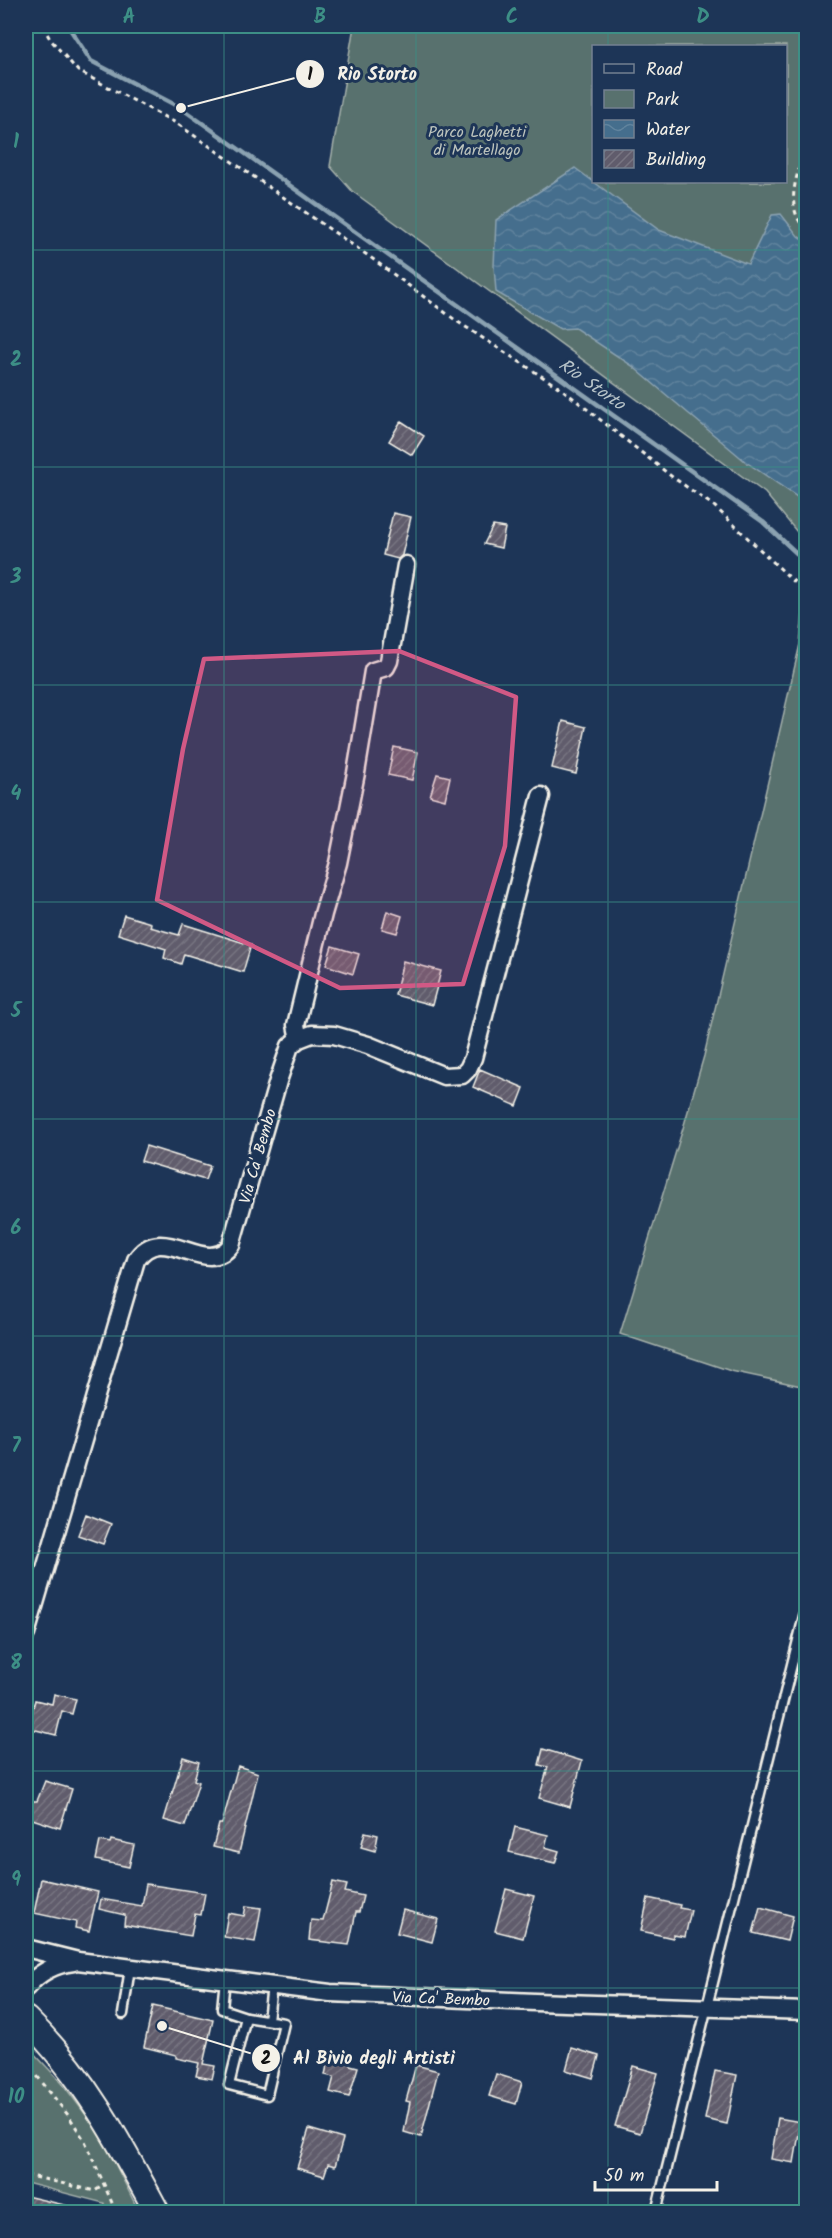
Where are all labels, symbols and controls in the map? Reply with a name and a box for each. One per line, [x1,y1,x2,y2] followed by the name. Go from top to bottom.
[123,2,135,34] text: A
[314,2,326,34] text: B
[506,2,518,34] text: C
[696,2,710,34] text: D
[592,45,787,183] legend
[295,56,429,92] callout: Rio Storto
[646,56,683,85] text: Road
[307,61,313,90] text: 1
[337,61,417,90] text: Rio Storto
[646,86,679,115] text: Park
[646,116,691,145] text: Water
[428,120,527,163] park label: Parco Laghetti di Martellago
[13,127,19,159] text: 1
[646,146,706,175] text: Building
[10,345,22,377] text: 2
[552,352,632,420] water label: Rio Storto
[10,562,22,594] text: 3
[11,779,22,811] text: 4
[10,996,23,1028] text: 5
[233,1106,284,1207] street label: Via Ca' Bembo
[11,1213,22,1245] text: 6
[11,1431,21,1463] text: 7
[10,1648,22,1680] text: 8
[11,1865,21,1897] text: 9
[392,1985,490,2014] street label: Via Ca' Bembo
[251,2040,467,2076] callout: Al Bivio degli Artisti
[261,2045,271,2074] text: 2
[293,2045,455,2074] text: Al Bivio degli Artisti
[8,2082,25,2114] text: 10
[595,2154,716,2192] scale bar
[604,2162,644,2191] text: 50 m

